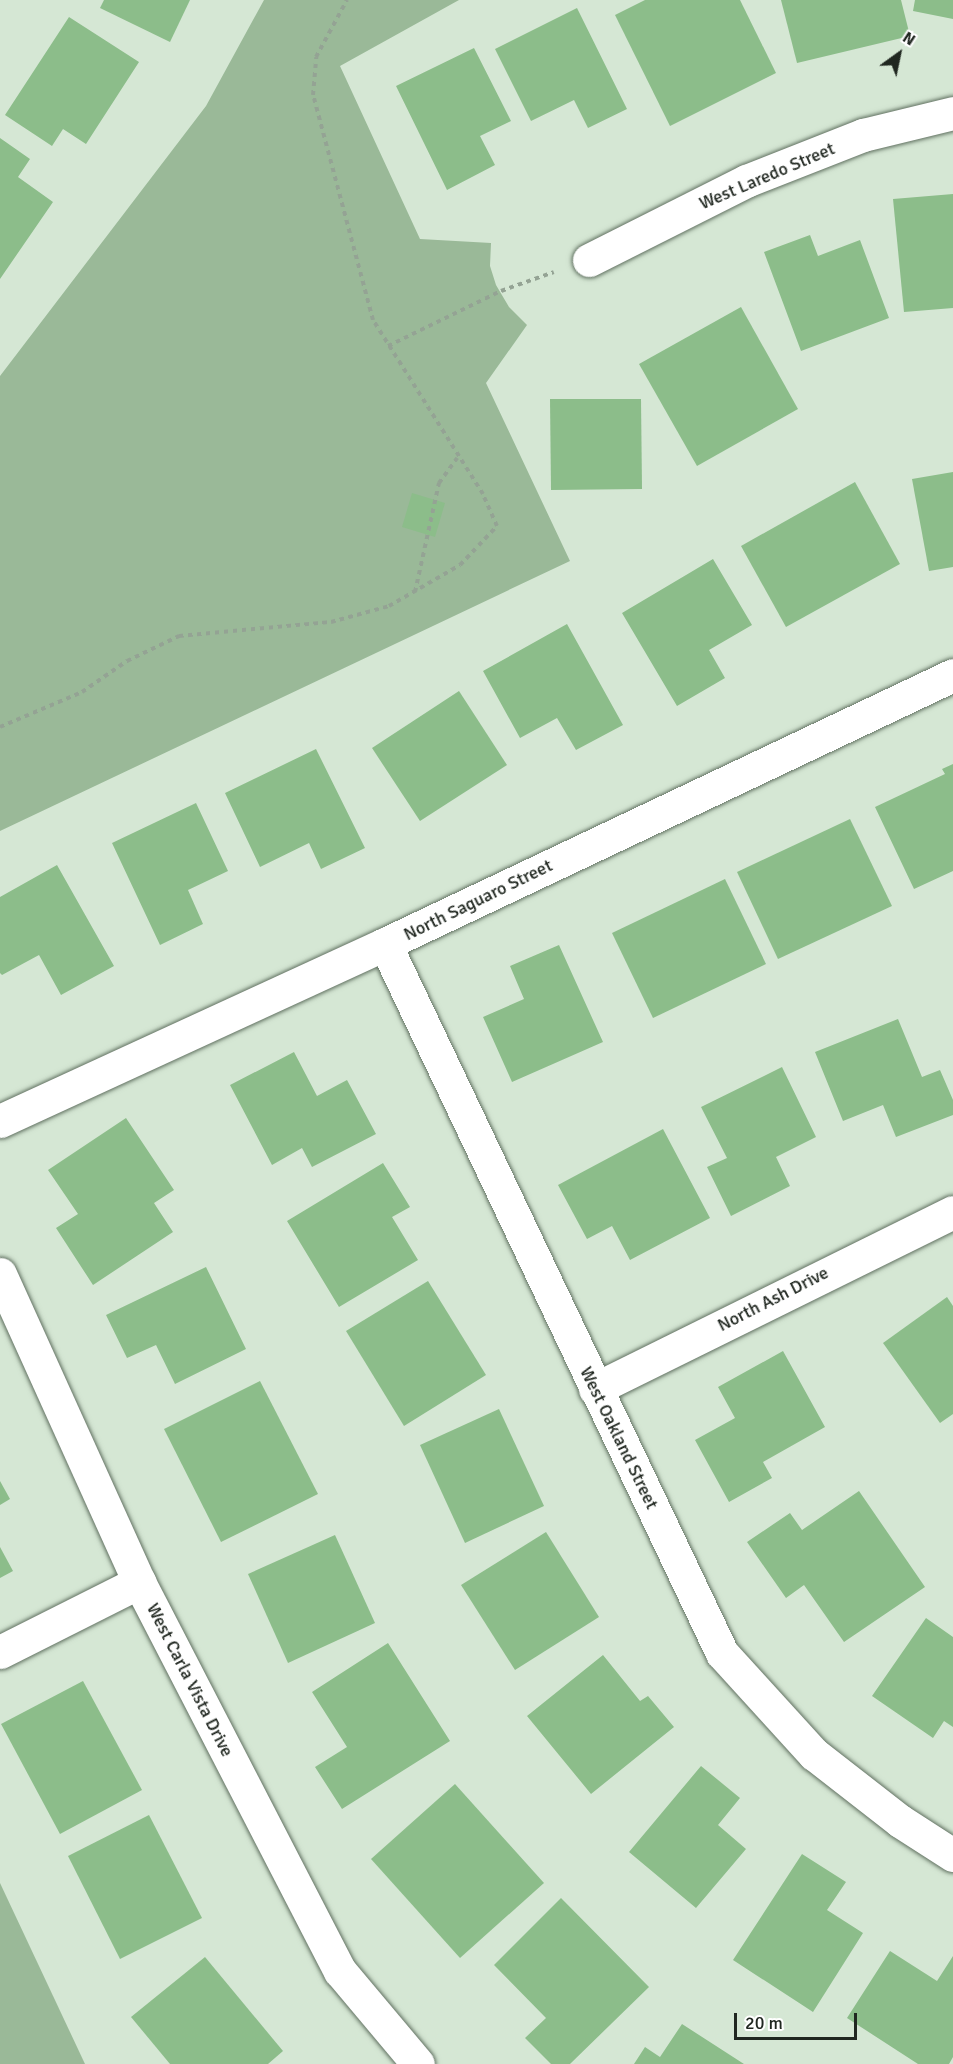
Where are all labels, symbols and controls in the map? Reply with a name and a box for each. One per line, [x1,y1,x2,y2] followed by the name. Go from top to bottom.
[869,24,929,84] north arrow
[899,27,919,50] text: N
[696,138,838,214] street label: West Laredo Street
[400,855,556,945] street label: North Saguaro Street
[714,1262,832,1336] street label: North Ash Drive
[575,1363,663,1513] street label: West Oakland Street
[142,1600,238,1760] street label: West Carla Vista Drive
[737,2001,860,2039] scale bar
[745,2012,783,2034] text: 20 m

